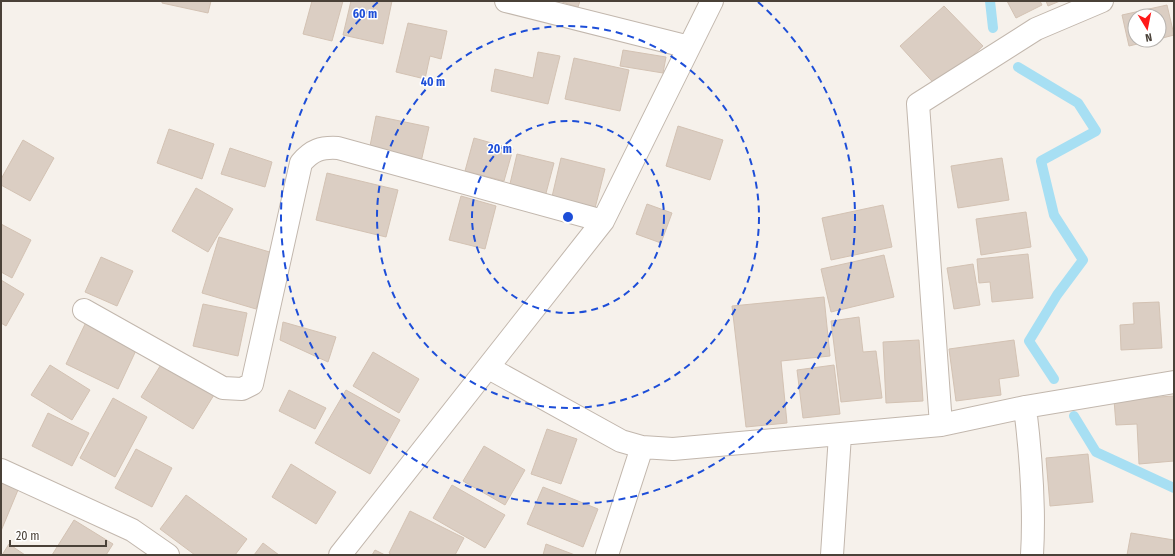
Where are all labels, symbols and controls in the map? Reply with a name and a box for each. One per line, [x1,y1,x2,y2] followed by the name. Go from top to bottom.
[353,7,377,21] text: 60 m
[1127,8,1167,48] north arrow
[1144,30,1153,44] text: N
[421,75,445,89] text: 40 m
[487,142,512,156] text: 20 m
[561,210,575,224] centre of rings
[10,522,106,548] scale bar
[16,529,40,543] text: 20 m

